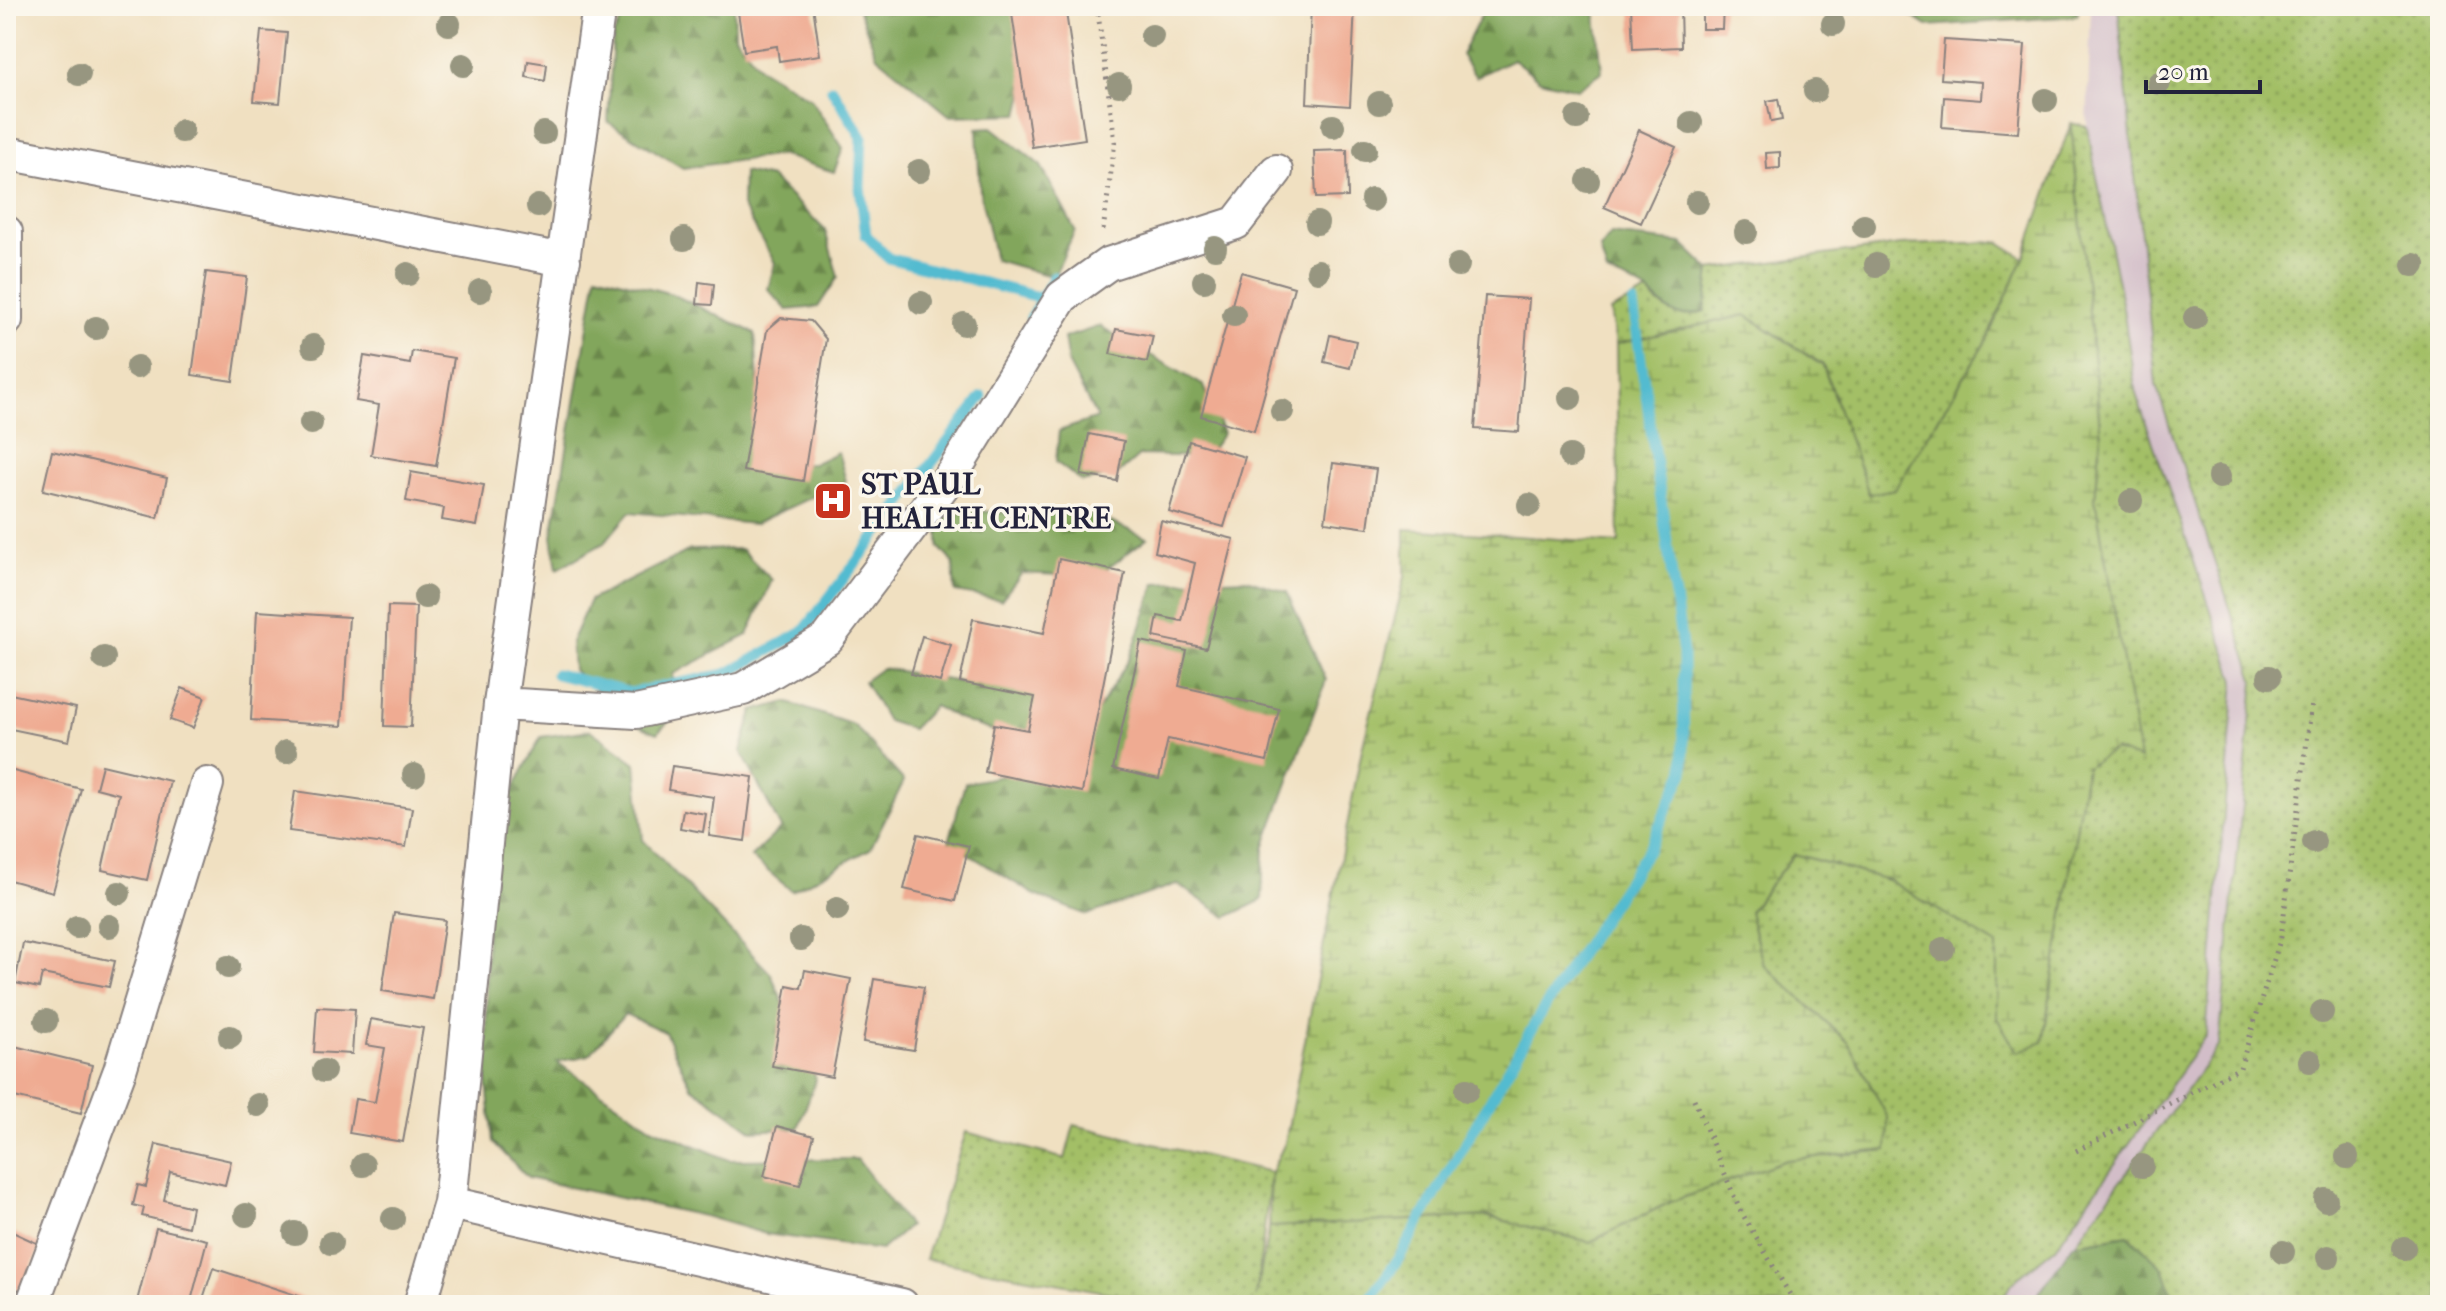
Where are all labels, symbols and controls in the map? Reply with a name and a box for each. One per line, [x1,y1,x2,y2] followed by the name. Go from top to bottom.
[2146,44,2260,94] scale bar
[2158,58,2209,86] text: 20 m
[861,467,1111,536] place label: ST PAUL HEALTH CENTRE
[812,480,854,522] hospital icon: ST PAUL HEALTH CENTRE

